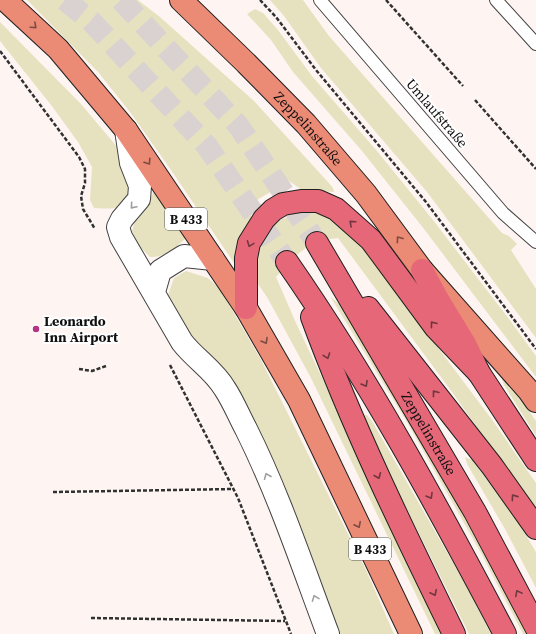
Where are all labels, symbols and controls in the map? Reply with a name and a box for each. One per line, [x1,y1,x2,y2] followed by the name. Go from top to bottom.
[29,22,36,29] one-way arrow
[401,74,473,152] street label: Umlaufstraße
[269,87,347,170] street label: Zeppelinstraße
[143,158,150,165] one-way arrow
[130,201,137,209] one-way arrow
[165,208,207,230] road number: B 433
[350,221,357,228] one-way arrow
[397,236,404,243] one-way arrow
[247,240,255,247] one-way arrow
[44,311,119,347] place label: Leonardo Inn Airport
[431,322,438,329] one-way arrow
[31,324,41,334] marker: Leonardo Inn Airport
[261,337,268,345] one-way arrow
[322,353,330,360] one-way arrow
[360,380,367,387] one-way arrow
[397,388,461,479] street label: Zeppelinstraße
[433,391,440,398] one-way arrow
[373,472,381,479] one-way arrow
[264,473,272,480] one-way arrow
[426,492,433,499] one-way arrow
[512,494,519,501] one-way arrow
[353,520,361,528] one-way arrow
[349,538,391,560] road number: B 433
[429,589,437,596] one-way arrow
[515,590,522,597] one-way arrow
[311,594,319,601] one-way arrow

